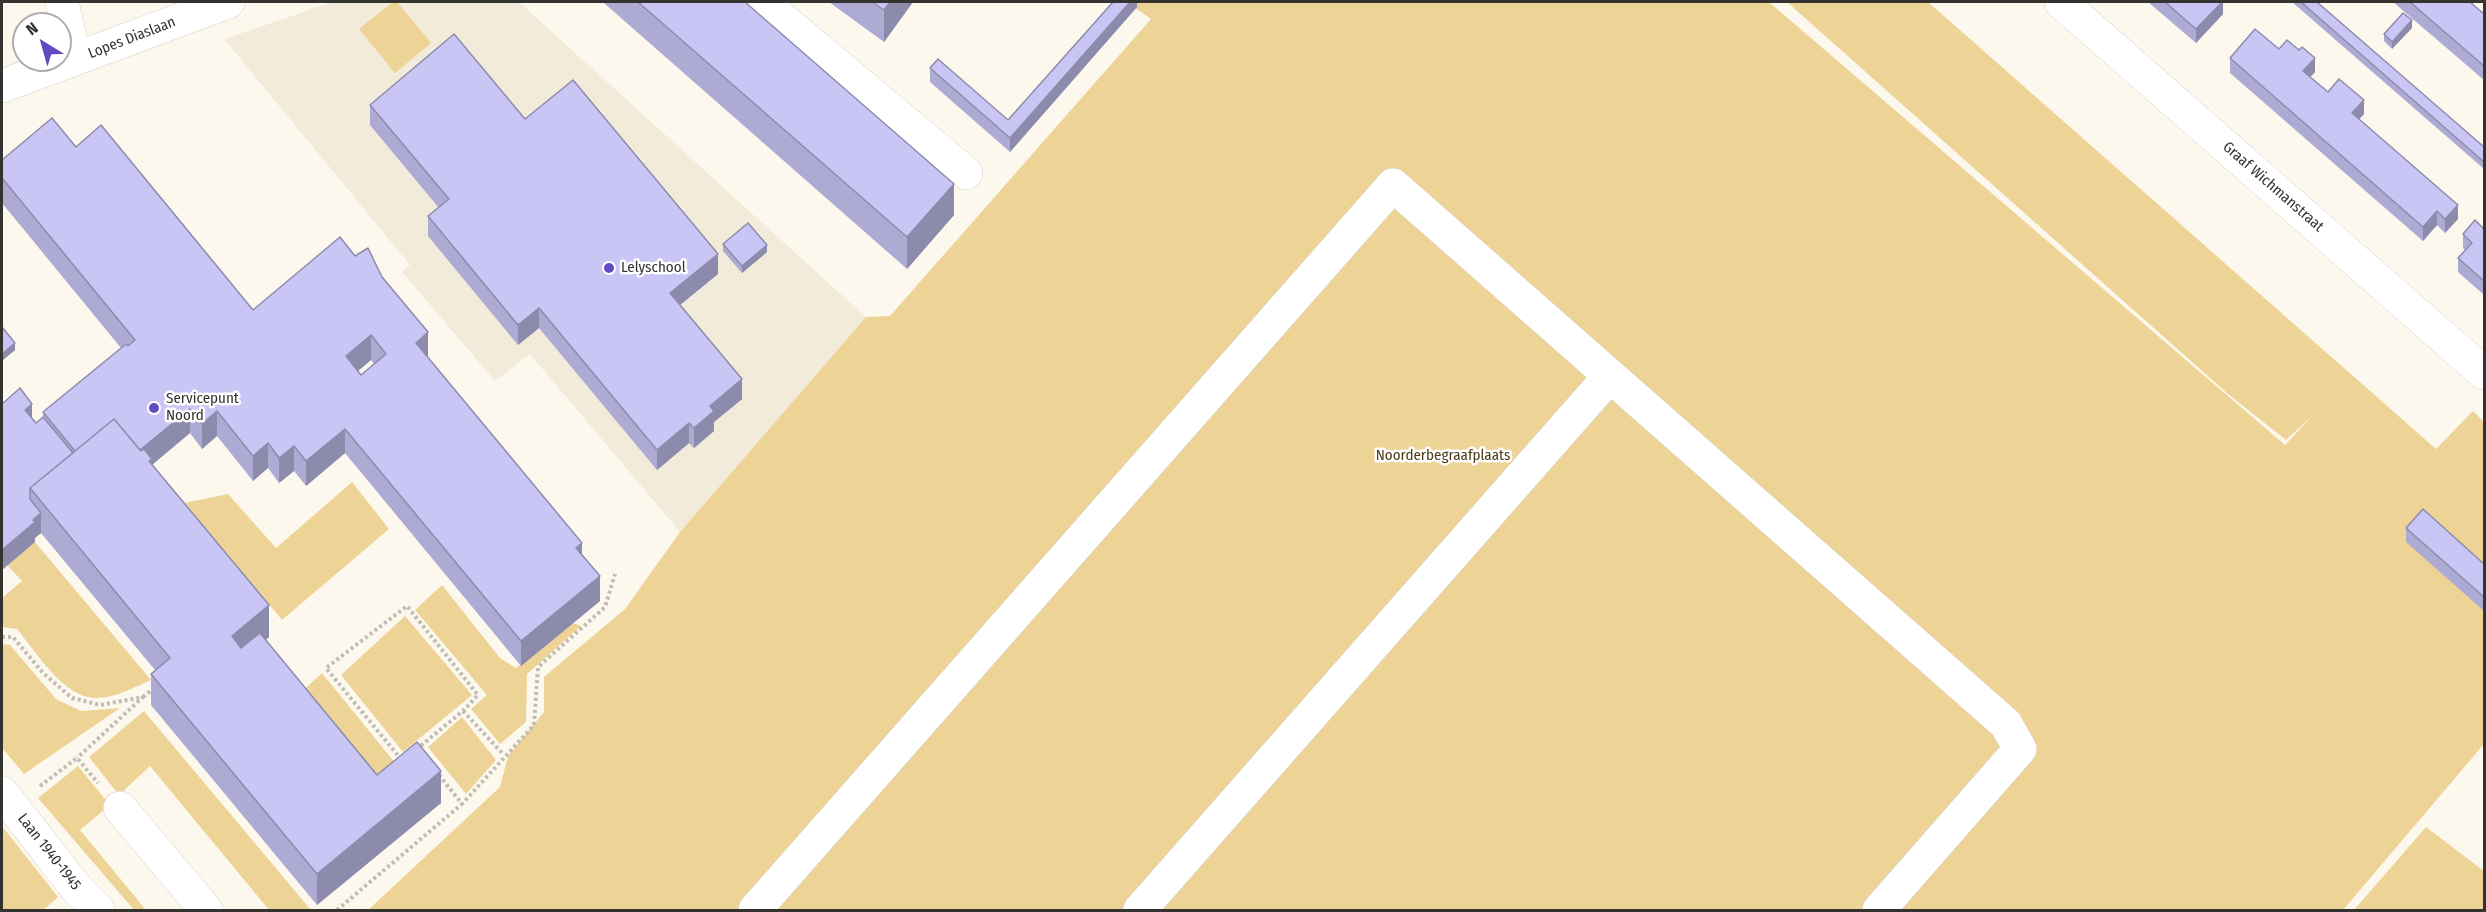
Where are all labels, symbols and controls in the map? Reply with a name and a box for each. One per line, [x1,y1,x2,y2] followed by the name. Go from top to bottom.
[12,12,72,72] north arrow
[86,13,178,63] street label: Lopes Diaslaan
[23,18,42,39] text: N
[2219,138,2327,236] street label: Graaf Wichmanstraat
[621,259,686,277] place label: Lelyschool
[602,261,616,275] marker: Lelyschool
[166,390,239,425] place label: Servicepunt Noord
[147,401,161,415] marker: Servicepunt Noord
[1376,447,1510,465] park label: Noorderbegraafplaats
[14,810,84,894] street label: Laan 1940-1945

